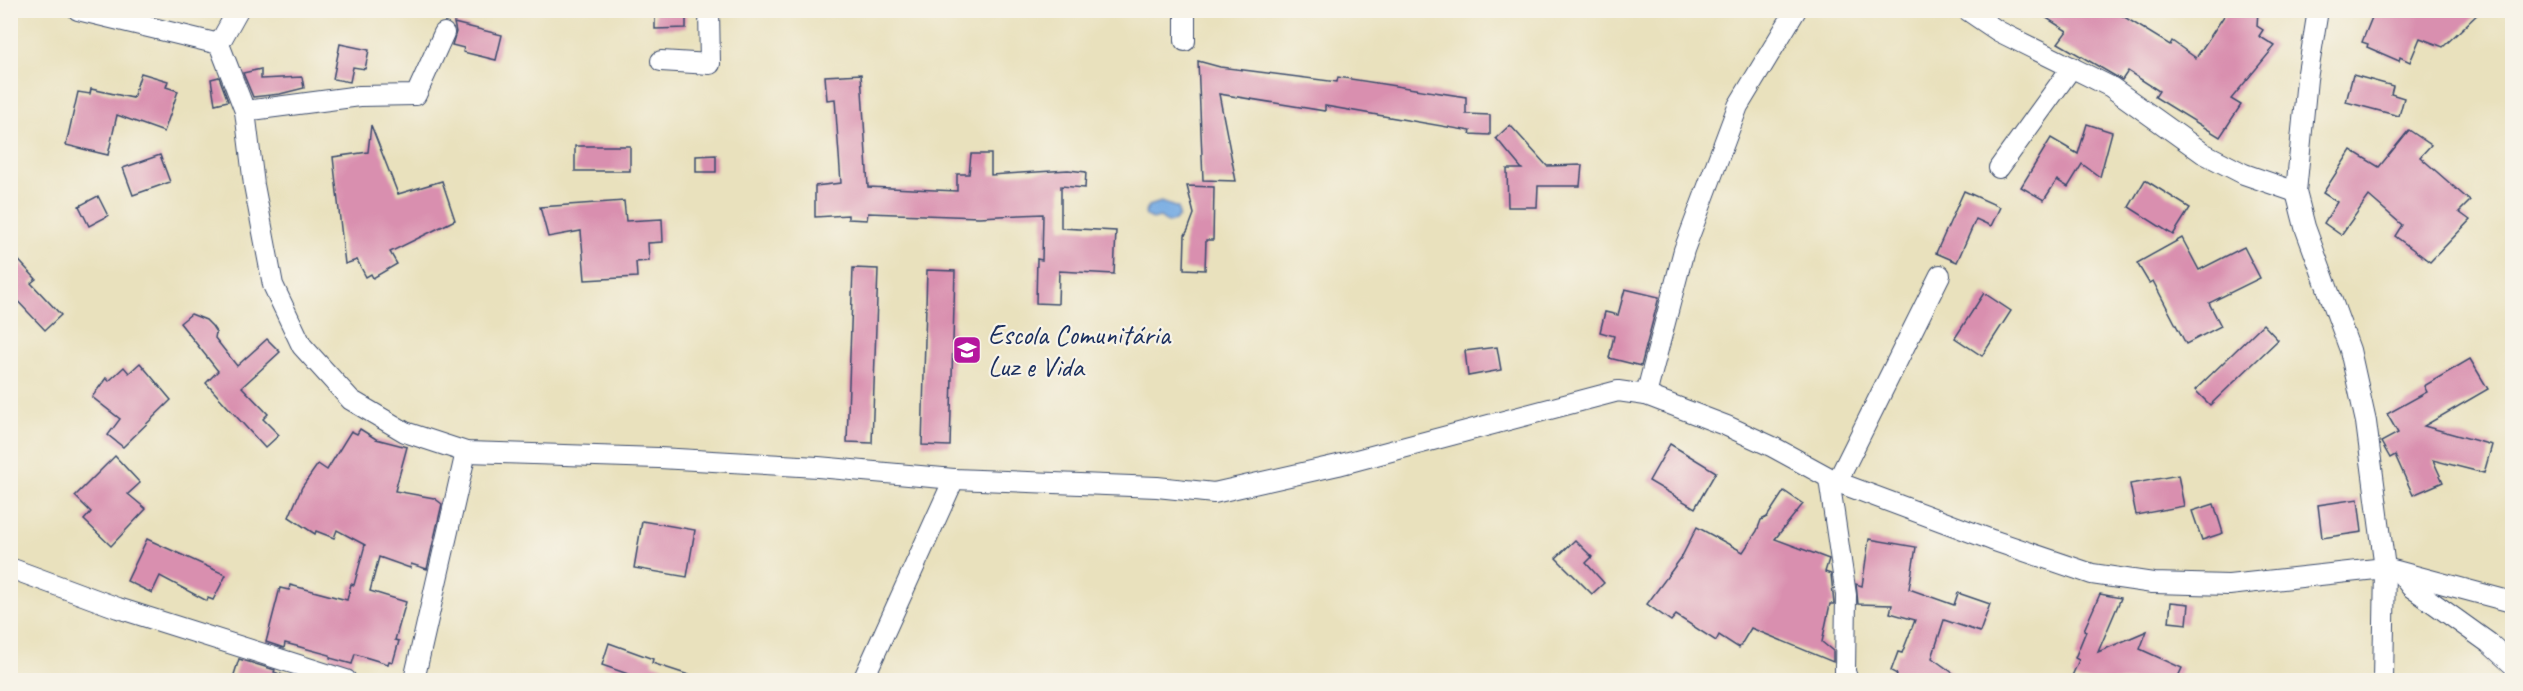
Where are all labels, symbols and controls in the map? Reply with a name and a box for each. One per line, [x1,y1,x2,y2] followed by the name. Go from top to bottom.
[988,317,1172,384] place label: Escola Comunitária Luz e Vida
[951,334,983,366] school or university icon: Escola Comunitária Luz e Vida

